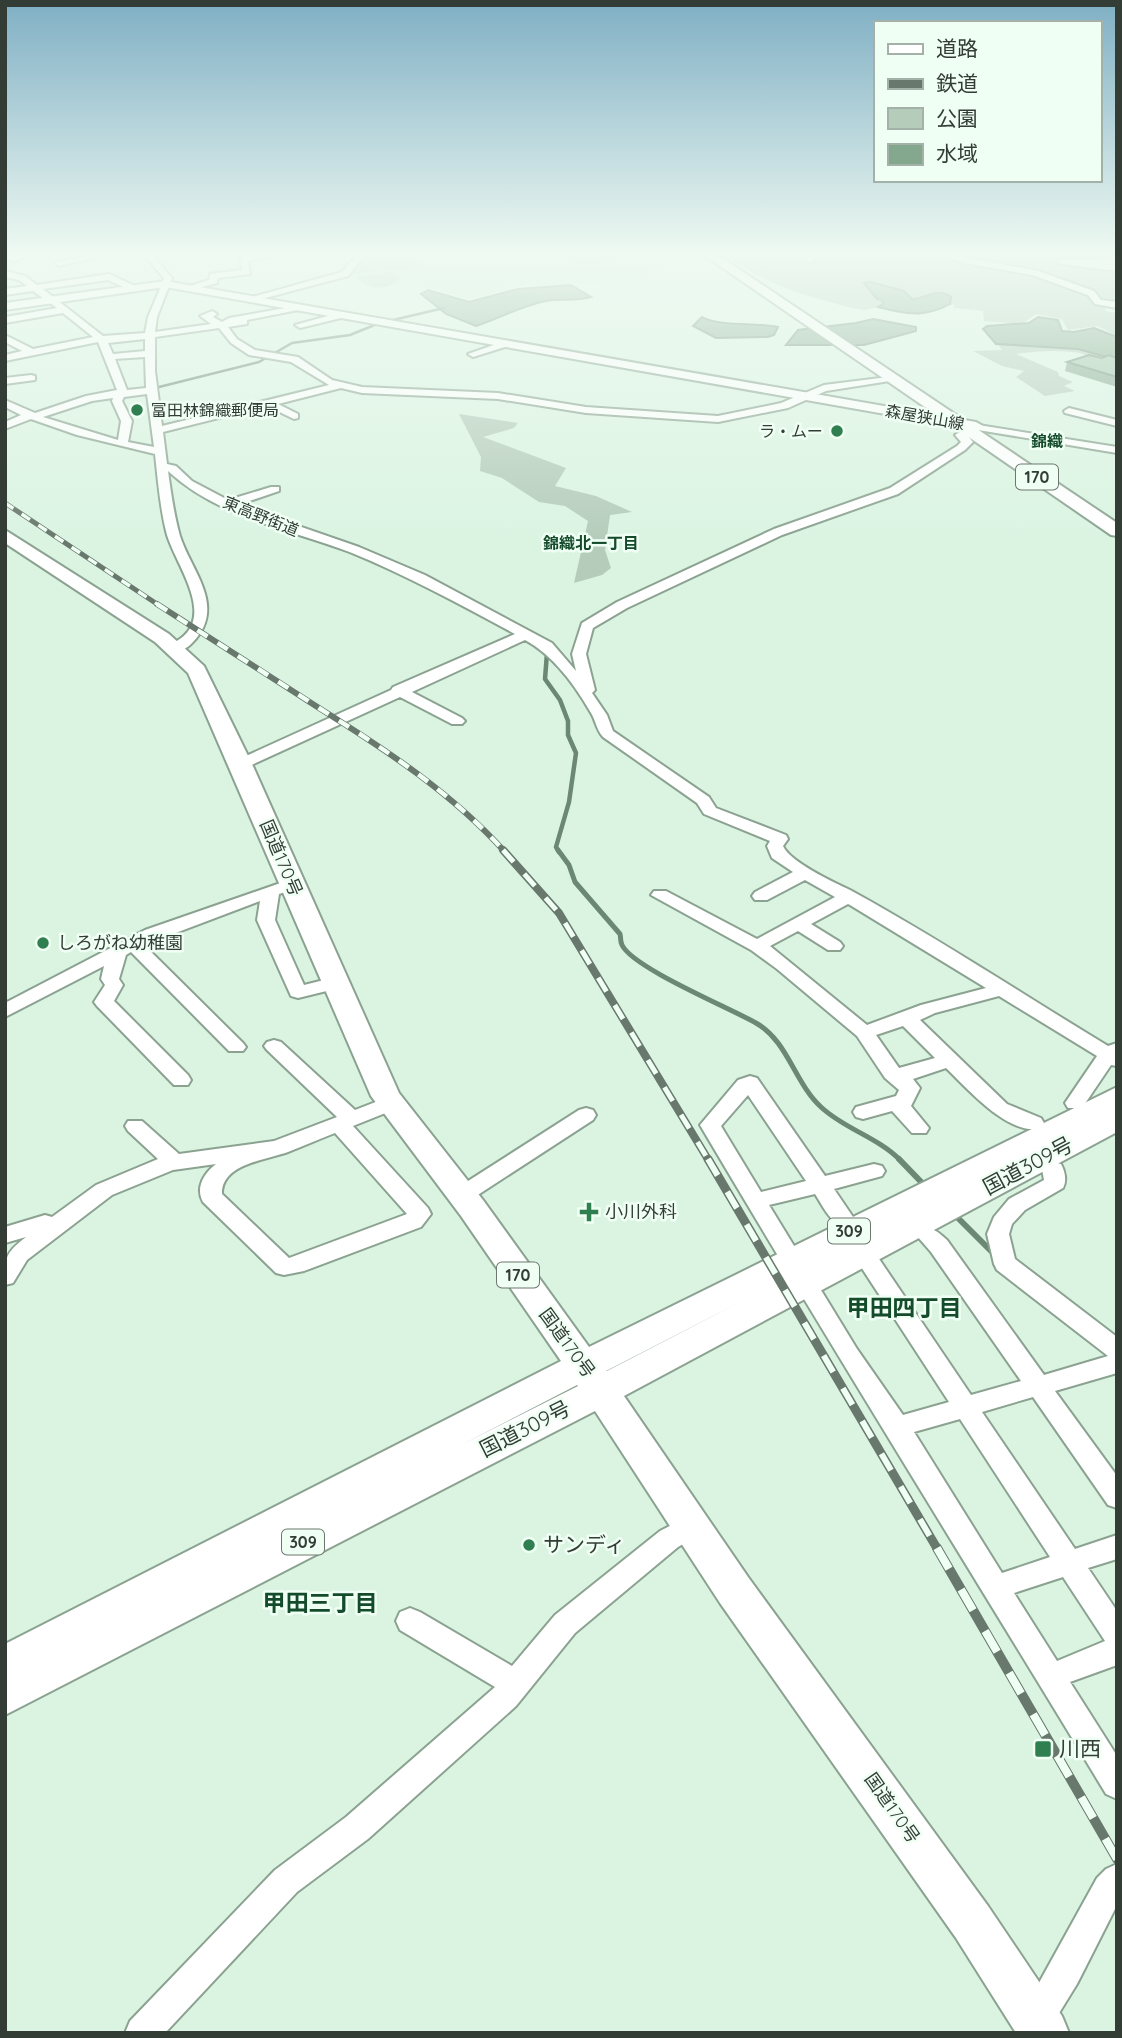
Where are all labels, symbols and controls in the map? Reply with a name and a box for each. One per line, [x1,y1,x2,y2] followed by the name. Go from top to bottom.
[874,21,1101,182] legend
[936,35,978,61] text: 道路
[936,70,978,96] text: 鉄道
[936,105,978,131] text: 公園
[936,140,978,166] text: 水域
[151,400,279,420] place label: 富田林錦織郵便局
[884,400,966,434] street label: 森屋狭山線
[129,402,145,418] marker: 富田林錦織郵便局
[759,421,823,441] place label: ラ・ムー
[829,423,845,439] marker: ラ・ムー
[1031,431,1063,451] district label: 錦織
[1016,464,1058,490] road number: 170
[220,492,302,540] street label: 東高野街道
[543,533,639,553] district label: 錦織北一丁目
[255,816,308,899] street label: 国道170号
[57,931,183,954] place label: しろがね幼稚園
[35,935,51,951] marker: しろがね幼稚園
[978,1131,1077,1200] street label: 国道309号
[605,1200,677,1223] place label: 小川外科
[579,1202,599,1222] marker: 小川外科
[828,1218,870,1244] road number: 309
[497,1262,539,1288] road number: 170
[847,1293,962,1322] district label: 甲田四丁目
[534,1303,600,1382] street label: 国道170号
[475,1394,574,1462] street label: 国道309号
[282,1530,324,1554] road number: 309
[543,1531,626,1557] place label: サンディ
[521,1537,537,1553] marker: サンディ
[263,1588,378,1617] district label: 甲田三丁目
[1059,1735,1101,1761] place label: 川西
[1033,1739,1053,1759] marker: 川西
[860,1768,925,1847] street label: 国道170号

